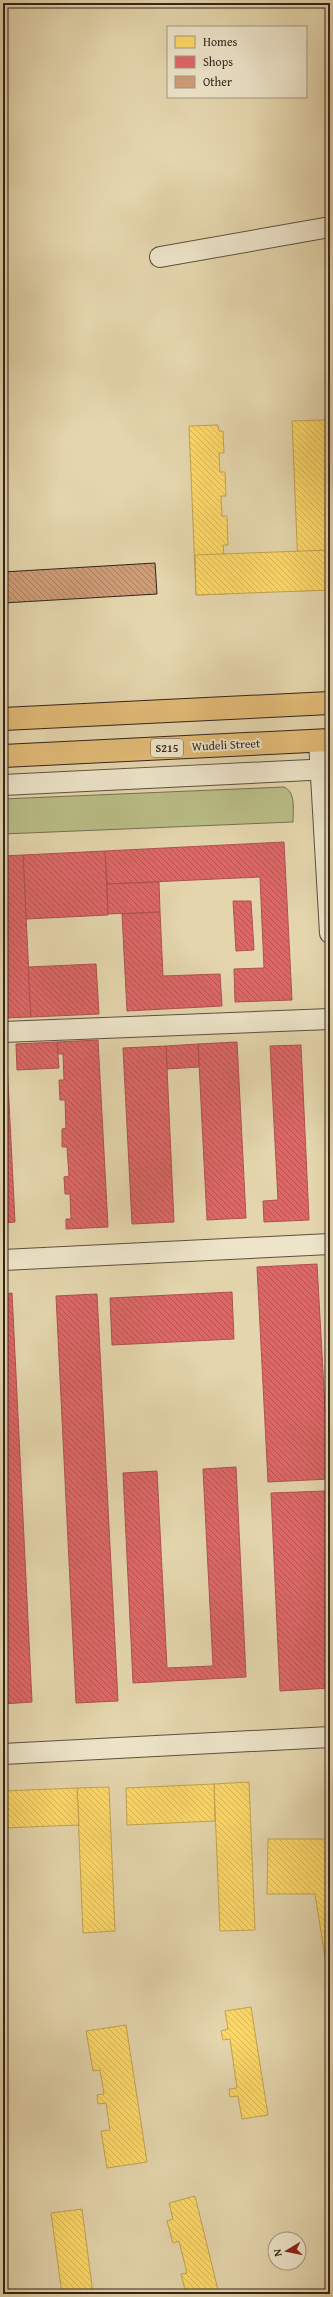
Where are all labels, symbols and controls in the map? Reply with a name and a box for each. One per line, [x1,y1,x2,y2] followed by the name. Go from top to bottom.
[167,26,307,98] legend
[203,33,238,50] text: Homes
[203,53,233,70] text: Shops
[203,73,232,90] text: Other
[191,734,261,755] street label: Wudeli Street
[151,739,183,757] road number: S215
[267,2231,307,2271] north arrow
[269,2247,286,2258] text: N

